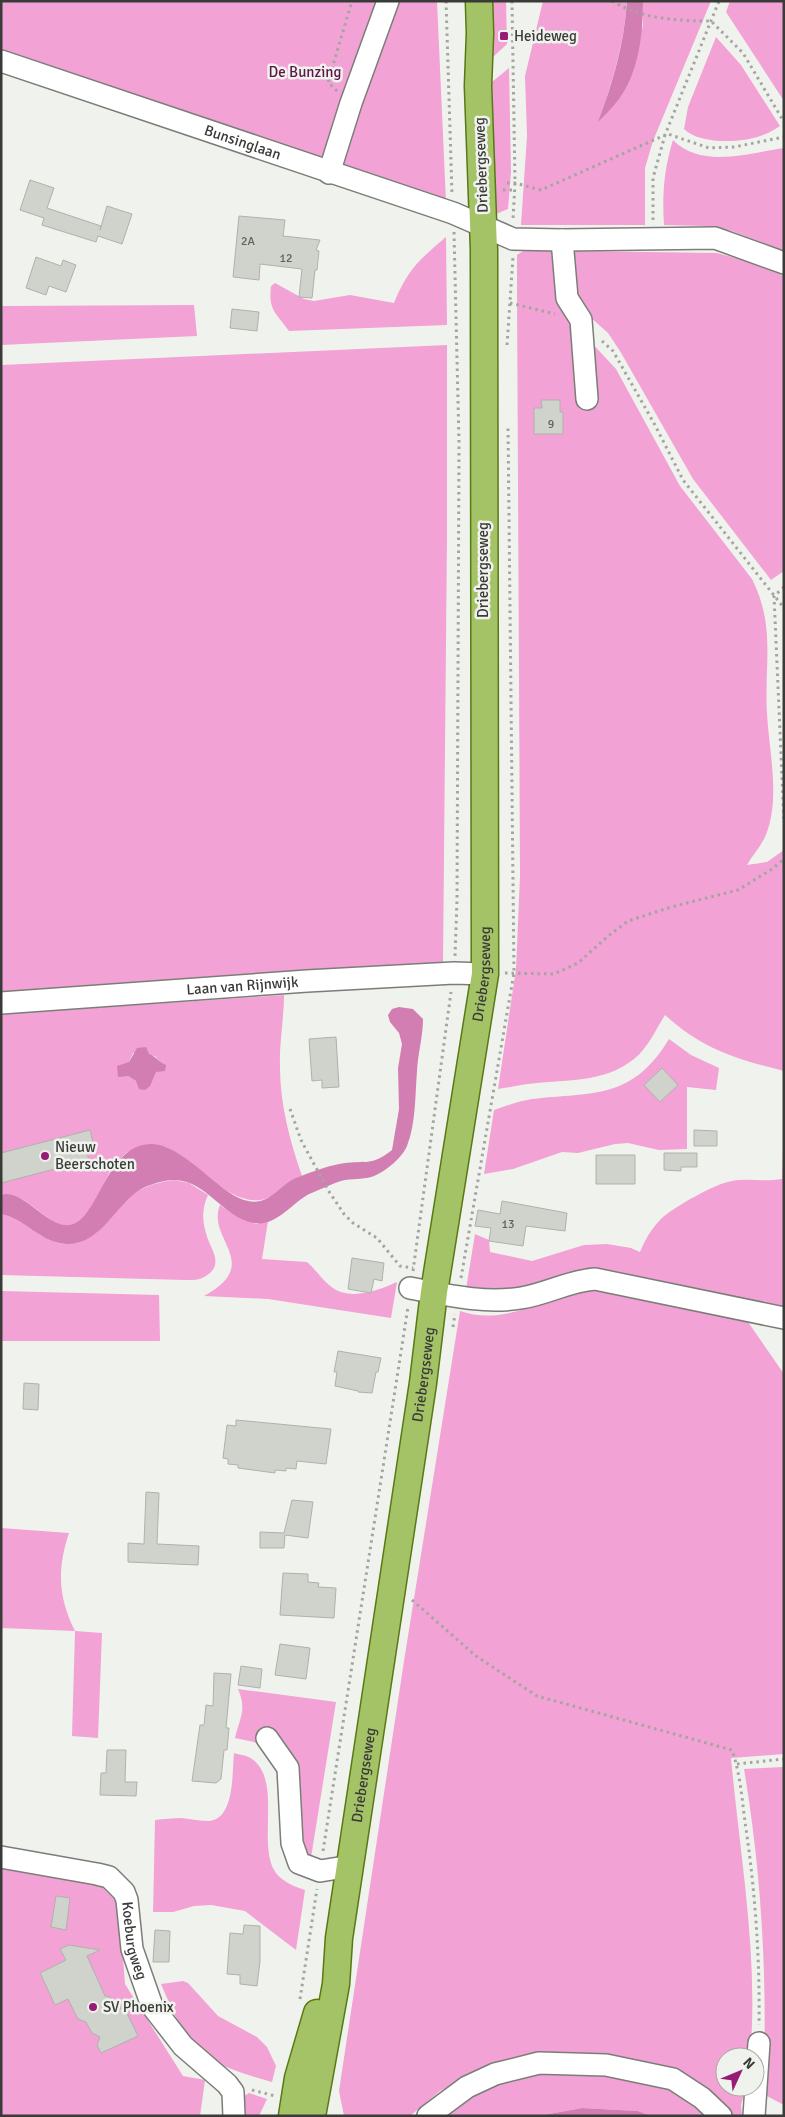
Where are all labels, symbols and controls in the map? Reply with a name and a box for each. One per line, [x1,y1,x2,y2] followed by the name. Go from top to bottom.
[514,27,577,45] place label: Heideweg
[498,30,510,42] marker: Heideweg
[269,63,342,81] park label: De Bunzing
[470,117,492,213] street label: Driebergseweg
[202,121,284,164] street label: Bunsinglaan
[241,234,256,249] house number: 2A
[280,251,292,266] house number: 12
[548,417,554,432] house number: 9
[474,522,492,618] street label: Driebergseweg
[468,926,494,1023] street label: Driebergseweg
[186,973,300,999] street label: Laan van Rijnwijk
[55,1138,135,1173] place label: Nieuw Beerschoten
[39,1150,51,1162] marker: Nieuw Beerschoten
[502,1217,514,1232] house number: 13
[408,1326,439,1423] street label: Driebergseweg
[348,1726,380,1824] street label: Driebergseweg
[118,1901,151,1982] street label: Koeburgweg
[103,1998,174,2016] place label: SV Phoenix
[87,2001,99,2013] marker: SV Phoenix
[715,2047,765,2097] north arrow
[739,2054,758,2073] text: N

